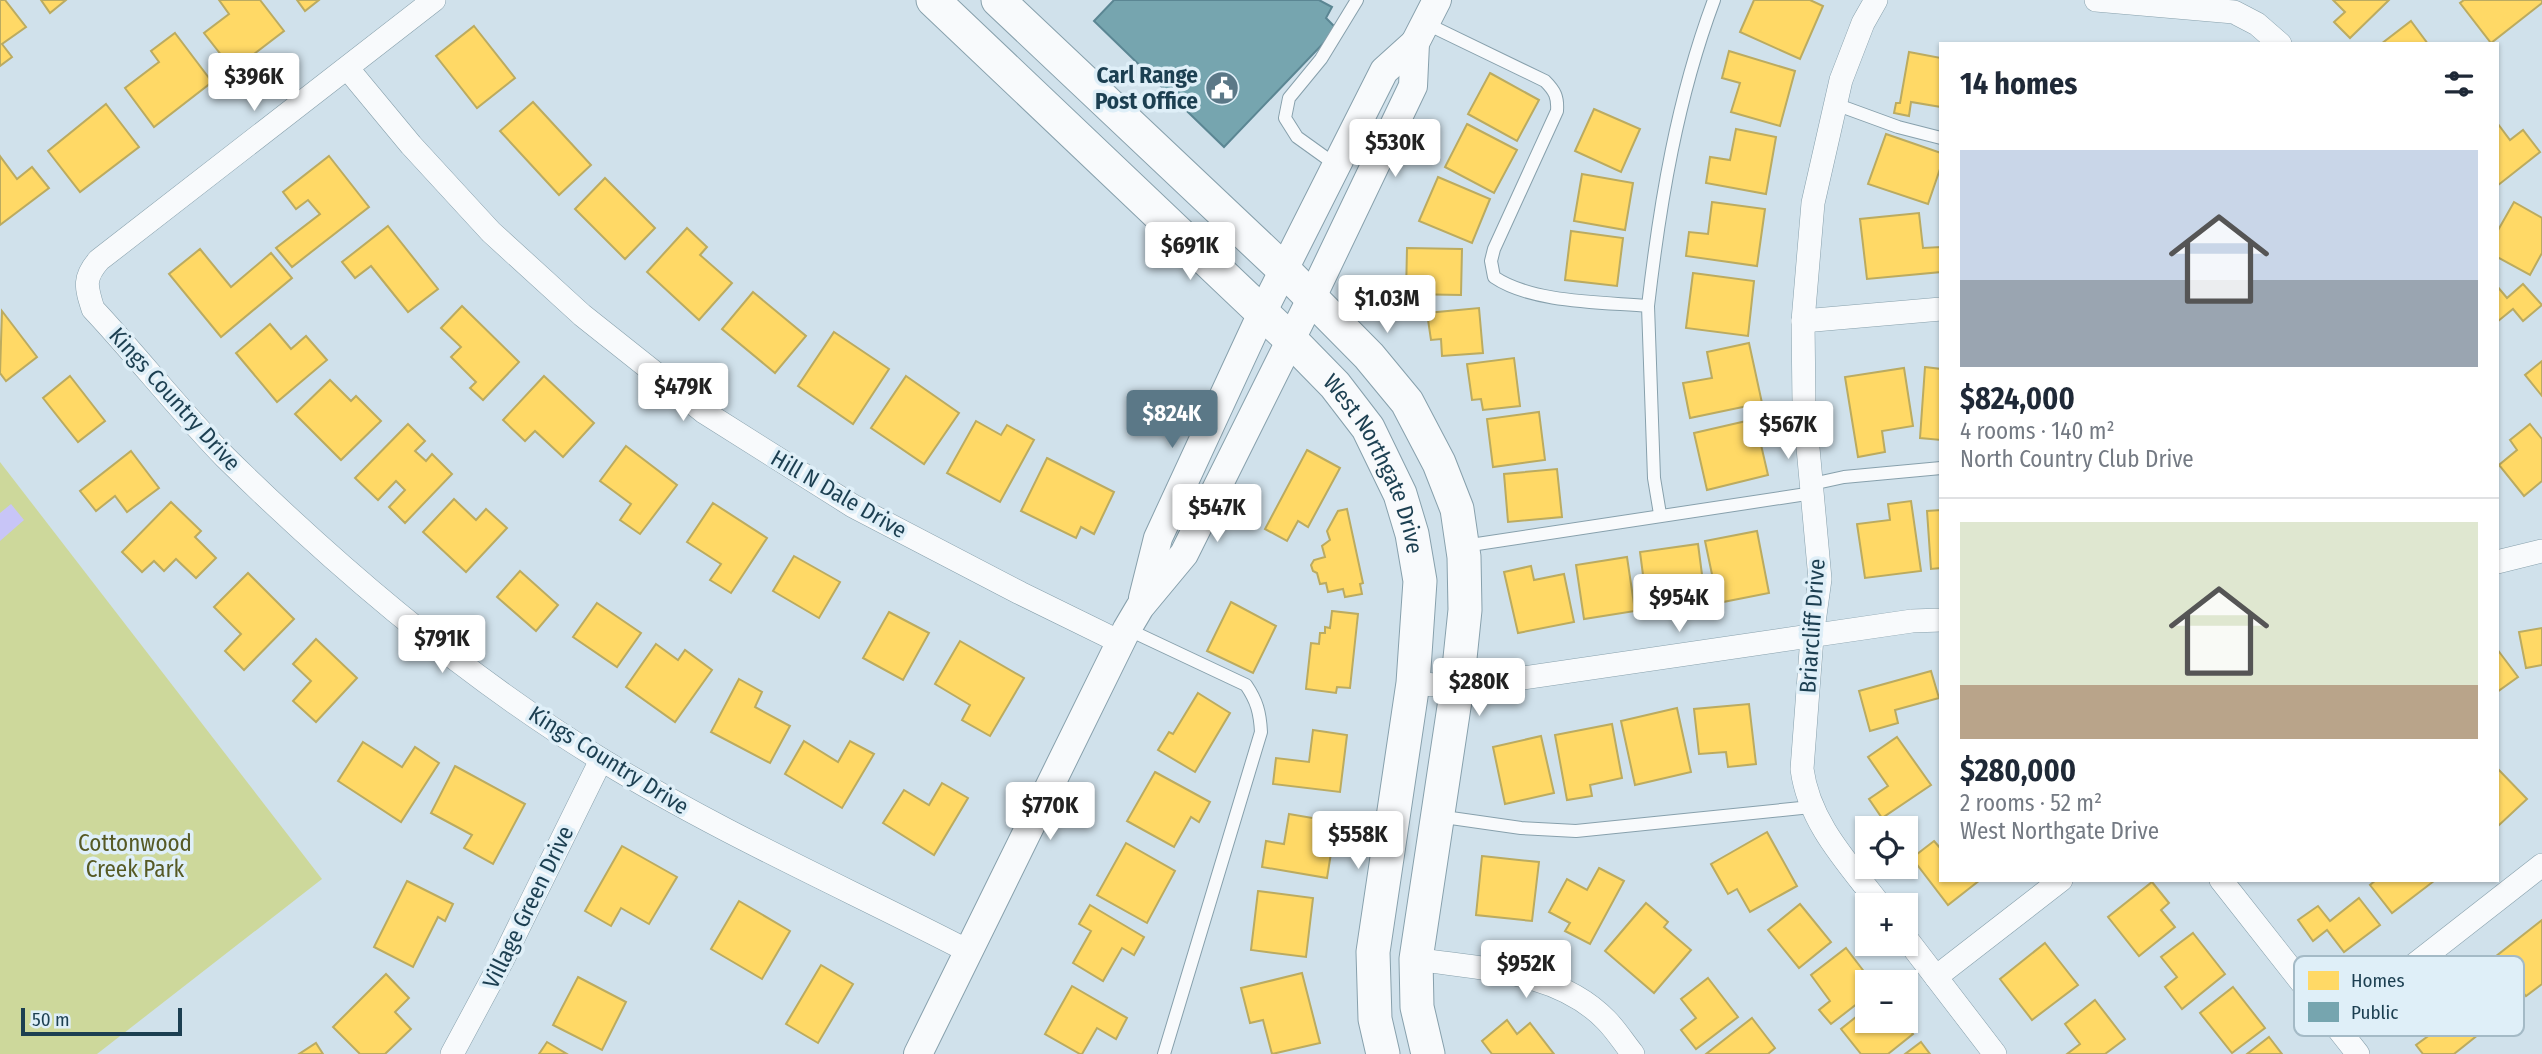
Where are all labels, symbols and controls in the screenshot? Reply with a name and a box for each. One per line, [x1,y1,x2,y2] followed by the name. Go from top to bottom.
[205,54,303,113] pin: $396K
[1095,61,1198,115] place label: Carl Range Post Office
[224,62,284,90] text: $396K
[2440,65,2478,103] icon: filters
[1960,66,2077,102] text: 14 homes
[1203,69,1241,107] public building icon: Carl Range Post Office
[1346,120,1444,179] pin: $530K
[1365,128,1425,156] text: $530K
[2156,196,2282,322] icon: home
[1141,222,1239,282] pin: $691K
[1161,231,1219,259] text: $691K
[1330,276,1444,335] pin: $1.03M
[1354,284,1420,312] text: $1.03M
[103,322,247,476] street label: Kings Country Drive
[634,364,732,423] pin: $479K
[1318,368,1429,556] street label: West Northgate Drive
[654,372,712,400] text: $479K
[1960,381,2075,417] text: $824,000
[1123,391,1221,450] pin: $824K
[1143,399,1201,427] text: $824K
[1739,402,1837,461] pin: $567K
[1759,410,1817,438] text: $567K
[1960,417,2115,445] text: 4 rooms · 140 m²
[766,444,912,544] street label: Hill N Dale Drive
[1960,445,2194,473] text: North Country Club Drive
[1168,484,1266,544] pin: $547K
[1188,493,1246,521] text: $547K
[1793,558,1831,694] street label: Briarcliff Drive
[2156,568,2282,694] icon: home
[1630,574,1728,634] pin: $954K
[1649,583,1709,611] text: $954K
[393,616,491,675] pin: $791K
[414,624,470,652] text: $791K
[1430,658,1528,718] pin: $280K
[1449,667,1509,695] text: $280K
[524,700,694,820] street label: Kings Country Drive
[1960,753,2076,789] text: $280,000
[1001,782,1099,842] pin: $770K
[1960,789,2102,817] text: 2 rooms · 52 m²
[1022,791,1078,819] text: $770K
[1309,812,1407,871] pin: $558K
[1855,816,1918,1033] map controls
[1855,816,1918,879] button: locate
[1960,817,2159,845] text: West Northgate Drive
[1328,820,1388,848] text: $558K
[477,821,579,993] street label: Village Green Drive
[78,829,192,883] park label: Cottonwood Creek Park
[1855,893,1918,956] button: +
[1477,940,1575,1000] pin: $952K
[1497,949,1555,977] text: $952K
[2294,956,2524,1036] legend
[2351,969,2405,992] text: Homes
[1855,970,1918,1033] button: −
[2351,1001,2398,1024] text: Public
[21,1005,182,1037] scale bar
[32,1008,70,1031] text: 50 m

